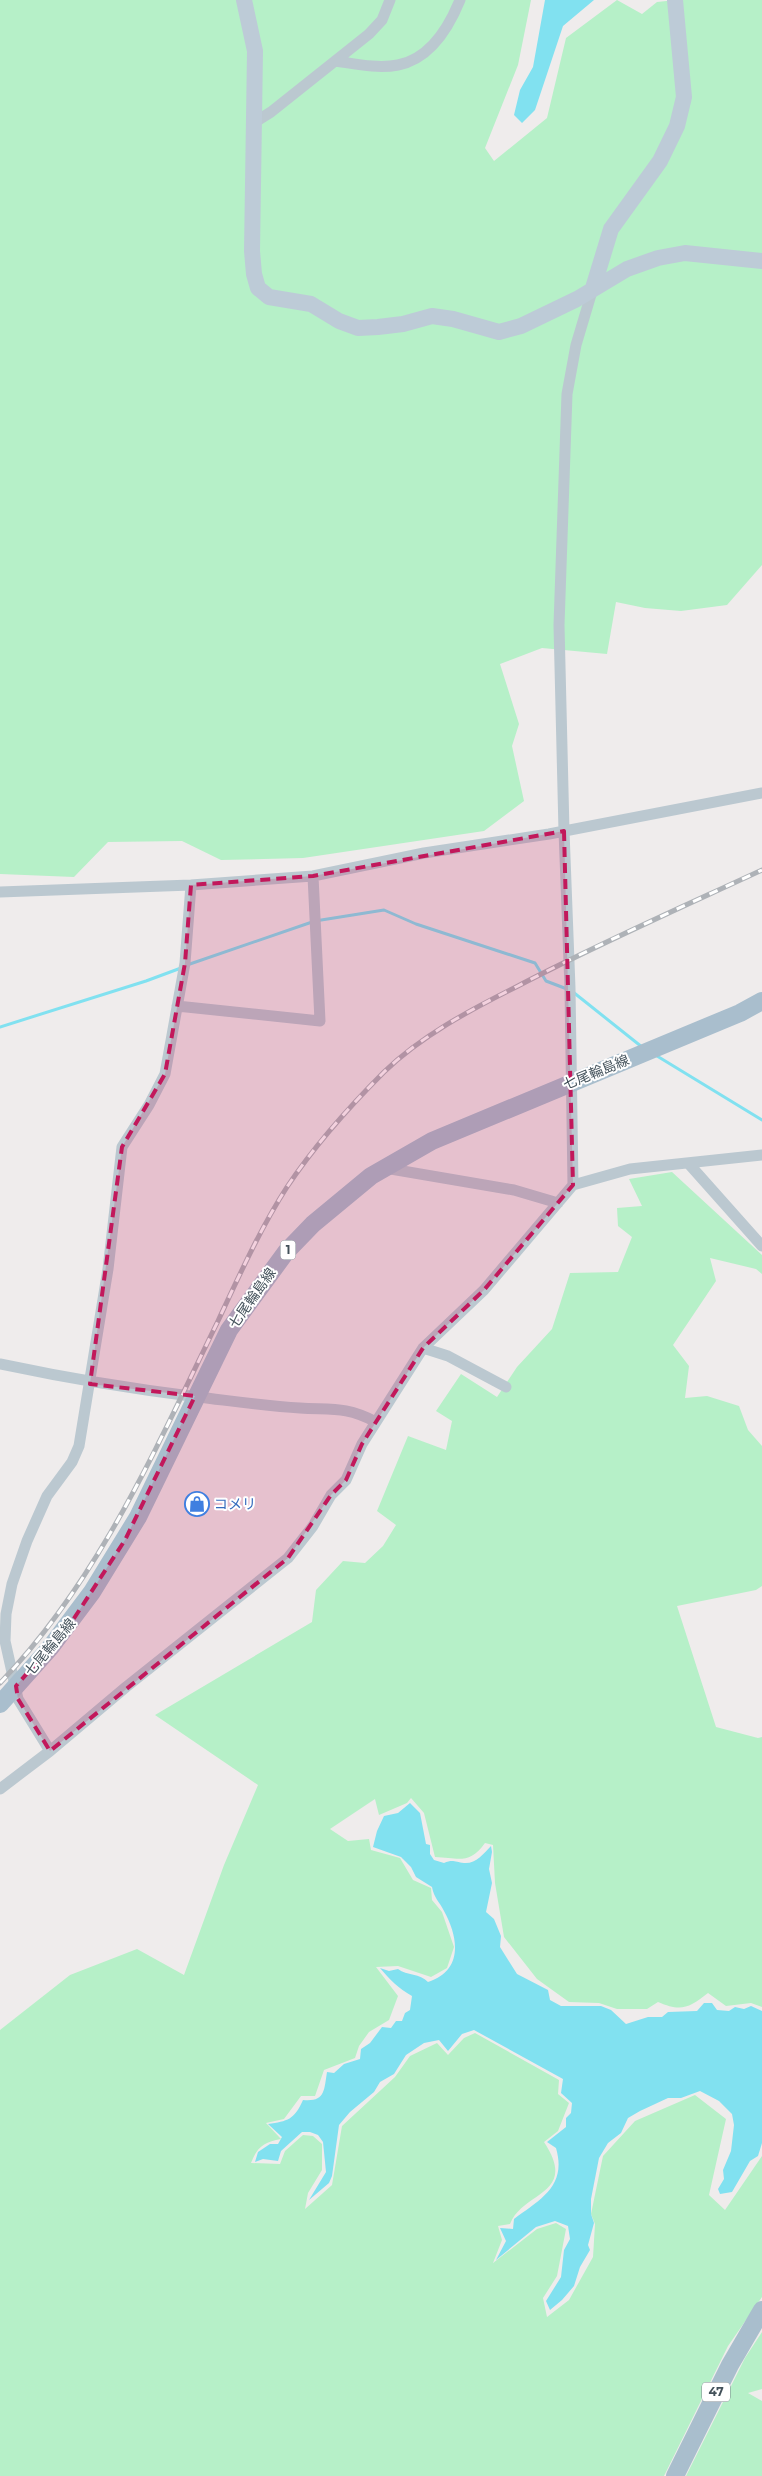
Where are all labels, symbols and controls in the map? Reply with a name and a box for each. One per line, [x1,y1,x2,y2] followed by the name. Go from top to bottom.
[560,1051,632,1093] street label: 七尾輪島線
[280,1240,296,1260] road number: 1
[225,1264,279,1332] street label: 七尾輪島線
[184,1491,210,1517] shop icon: コメリ
[214,1495,256,1513] place label: コメリ
[21,1614,79,1680] street label: 七尾輪島線
[702,2382,730,2402] road number: 47

